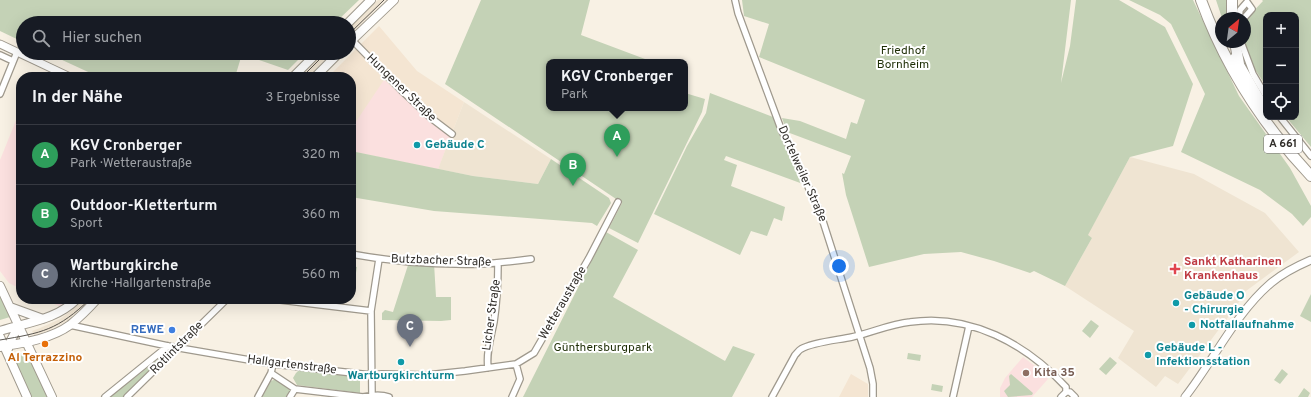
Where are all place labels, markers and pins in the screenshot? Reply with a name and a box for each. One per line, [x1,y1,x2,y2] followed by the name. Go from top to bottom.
[604,124,630,157] pin: A
[425,137,485,153] place label: Gebäude C
[412,140,422,150] marker: Gebäude C
[560,153,586,186] pin: B
[1184,254,1282,284] place label: Sankt Katharinen Krankenhaus
[1169,263,1181,275] marker: Sankt Katharinen Krankenhaus
[1184,288,1245,318] place label: Gebäude O - Chirurgie
[1171,298,1181,308] marker: Gebäude O - Chirurgie
[397,314,423,347] pin: C
[1200,317,1295,333] place label: Notfallaufnahme
[1187,320,1197,330] marker: Notfallaufnahme
[131,322,164,338] place label: REWE
[167,325,177,335] marker: REWE
[40,339,50,349] marker: Al Terrazzino
[1156,340,1250,370] place label: Gebäude L - Infektionsstation
[8,350,83,366] place label: Al Terrazzino
[1143,350,1153,360] marker: Gebäude L - Infektionsstation
[396,357,406,367] marker: Wartburgkirchturm
[1034,365,1075,381] place label: Kita 35
[347,368,455,384] place label: Wartburgkirchturm
[1021,368,1031,378] marker: Kita 35

